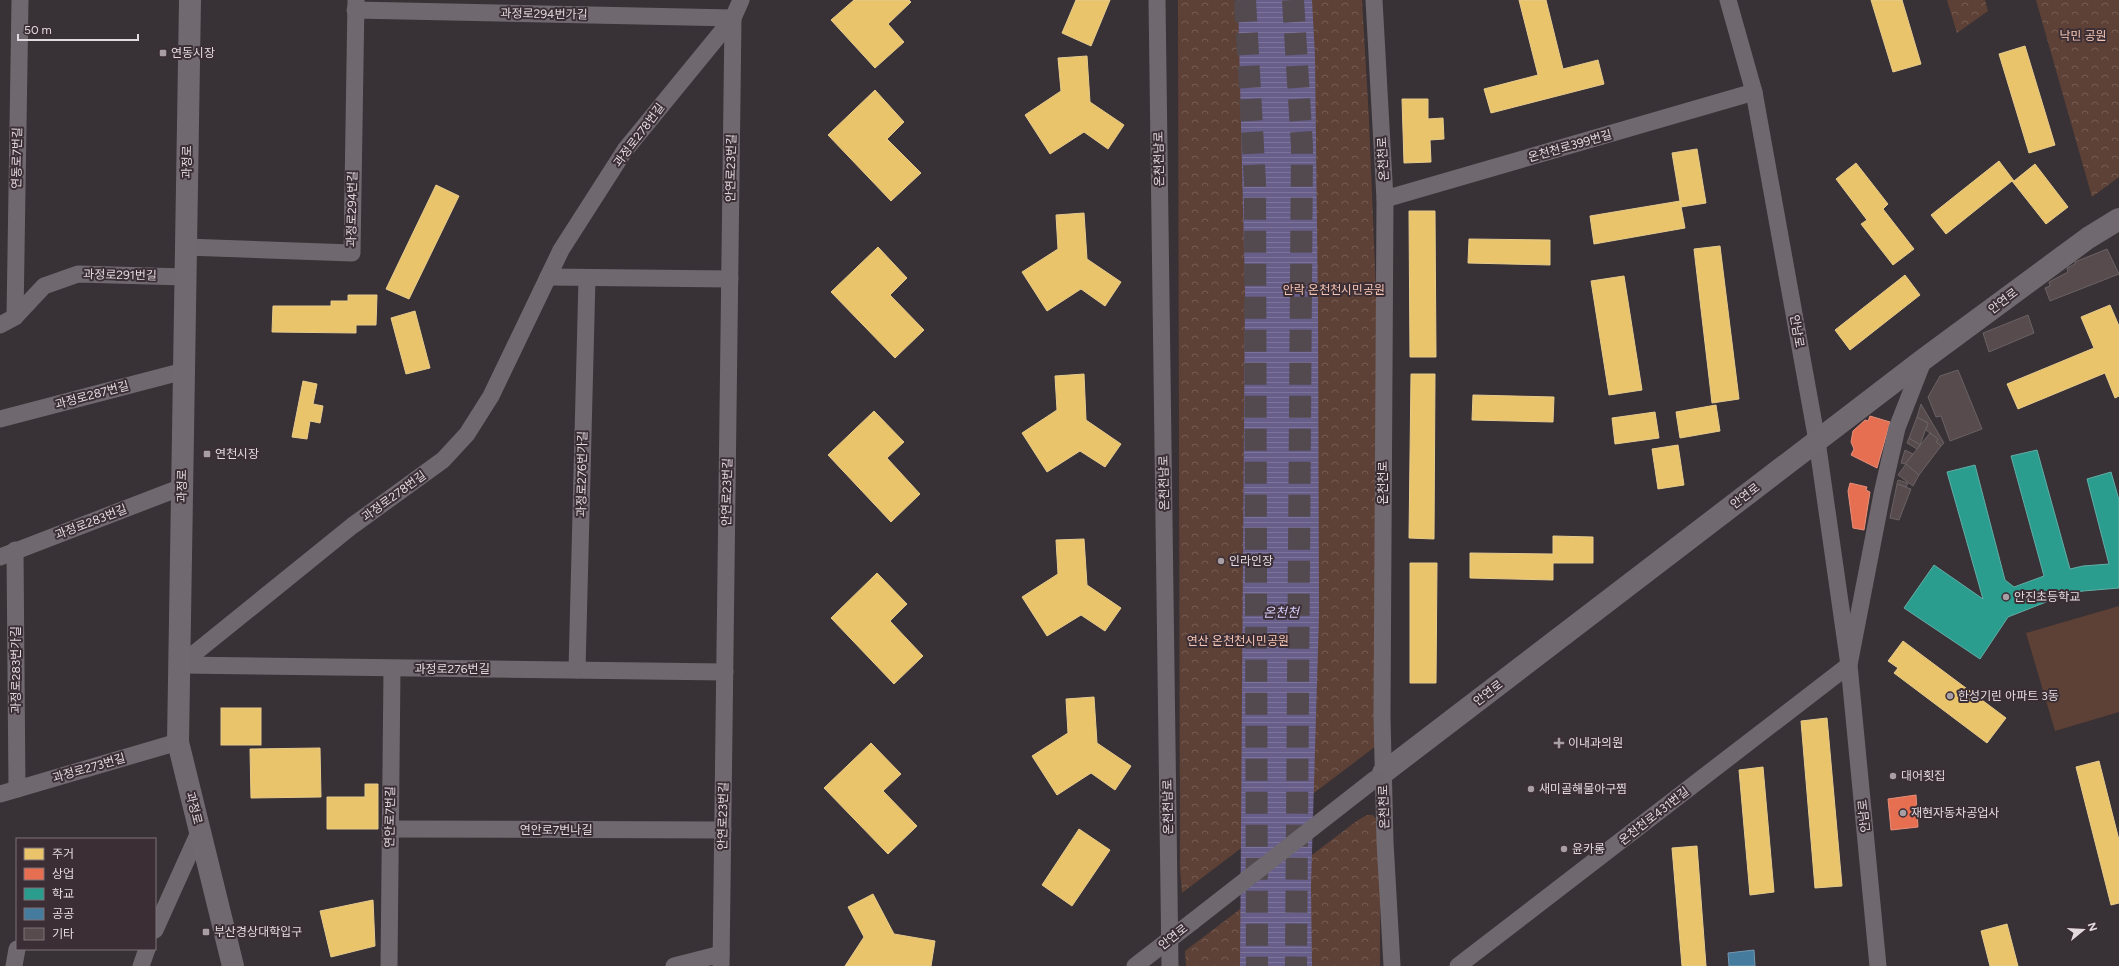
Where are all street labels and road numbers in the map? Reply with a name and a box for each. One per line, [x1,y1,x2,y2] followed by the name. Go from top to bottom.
[500,6,588,22] street label: 과정로294번가길
[611,101,667,169] street label: 과정로278번길
[9,127,25,189] street label: 연동로7번길
[1527,127,1613,165] street label: 온천천로399번길
[1152,131,1166,187] street label: 온천천남로
[723,134,739,202] street label: 안연로23번길
[1375,137,1391,181] street label: 온천천로
[180,145,194,179] street label: 과정로
[344,171,360,247] street label: 과정로294번길
[83,267,157,283] street label: 과정로291번길
[1986,285,2020,317] street label: 안연로
[1787,313,1807,349] street label: 안남로
[54,378,130,412] street label: 과정로287번길
[574,431,590,517] street label: 과정로276번가길
[1157,455,1171,511] street label: 온천천남로
[719,458,735,526] street label: 안연로23번길
[1376,461,1390,505] street label: 온천천로
[359,468,429,524] street label: 과정로278번길
[175,469,189,503] street label: 과정로
[1728,480,1762,512] street label: 안연로
[53,502,129,542] street label: 과정로283번길
[9,627,23,713] street label: 과정로283번가길
[414,662,490,676] street label: 과정로276번길
[1471,677,1505,709] street label: 안연로
[51,751,127,785] street label: 과정로273번길
[1161,779,1175,835] street label: 온천천남로
[715,782,731,850] street label: 안연로23번길
[1616,784,1692,848] street label: 온천천로431번길
[1376,785,1392,829] street label: 온천천로
[382,786,398,848] street label: 연안로7번길
[183,790,205,826] street label: 과정로
[1855,799,1873,833] street label: 안남로
[520,823,592,837] street label: 연안로7번나길
[1156,921,1190,953] street label: 안연로

